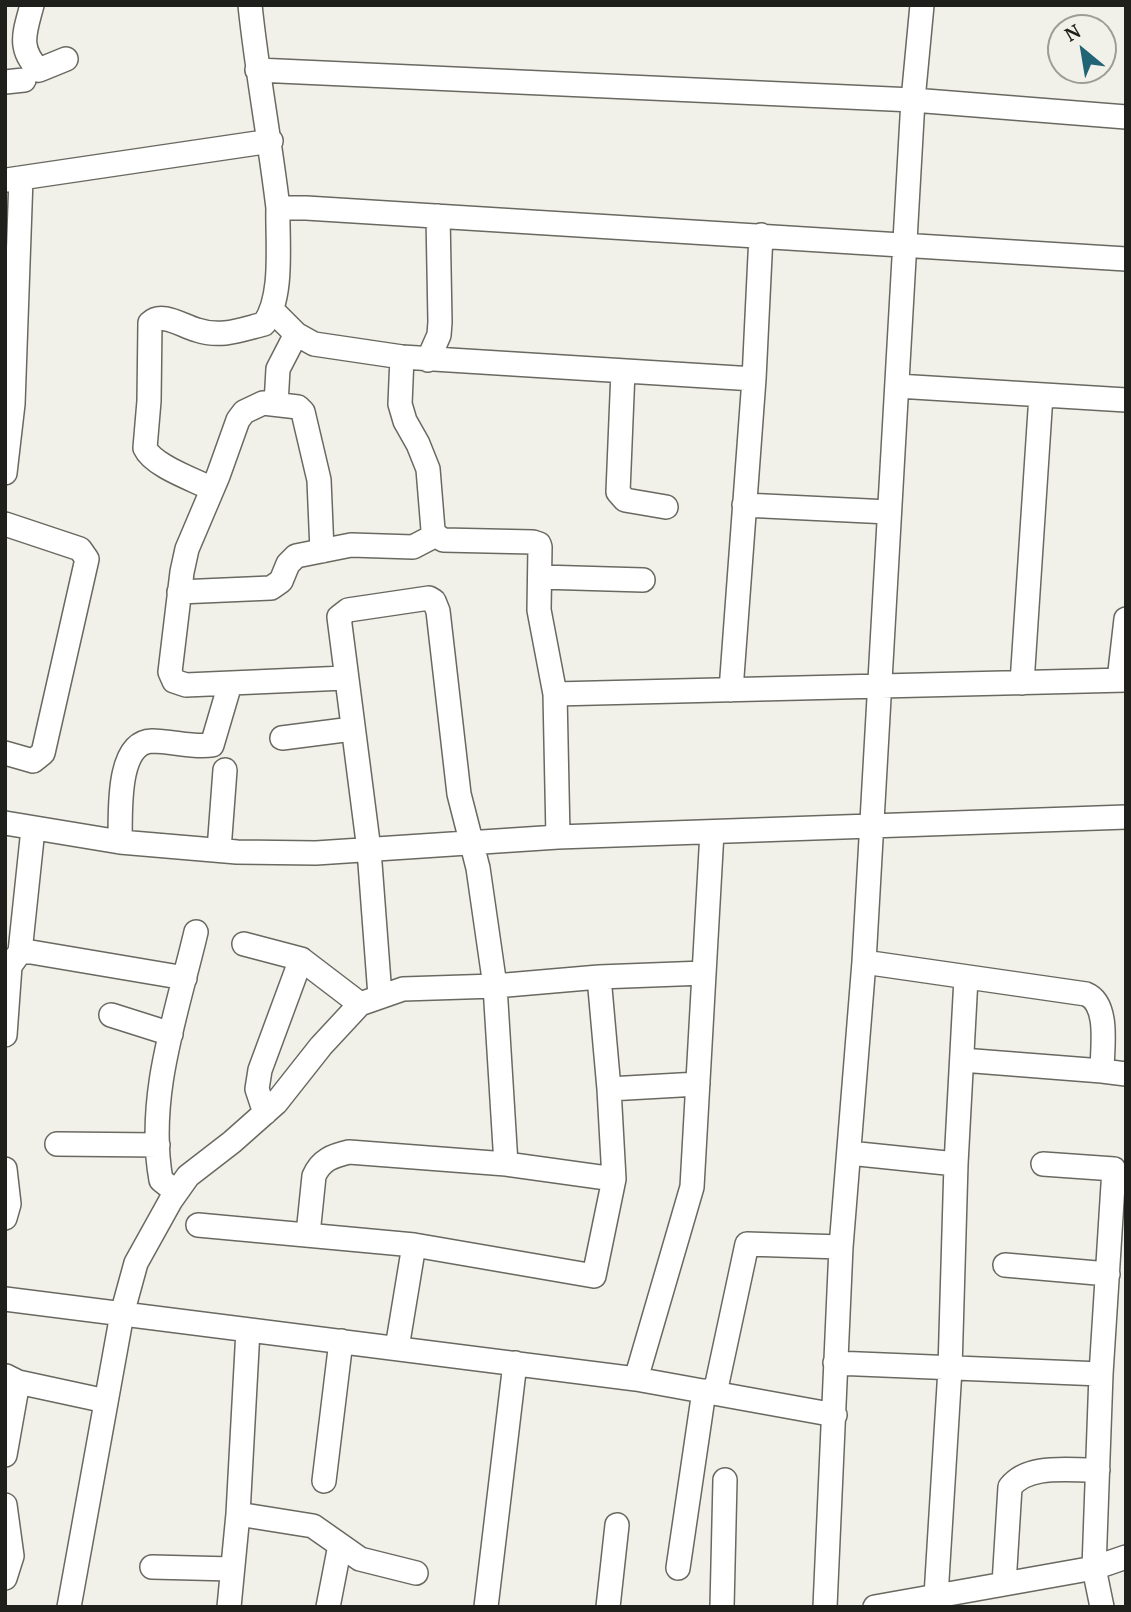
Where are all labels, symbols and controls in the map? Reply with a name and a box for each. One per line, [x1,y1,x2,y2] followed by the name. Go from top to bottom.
[1047,14,1117,84] north arrow
[1060,18,1085,47] text: N

